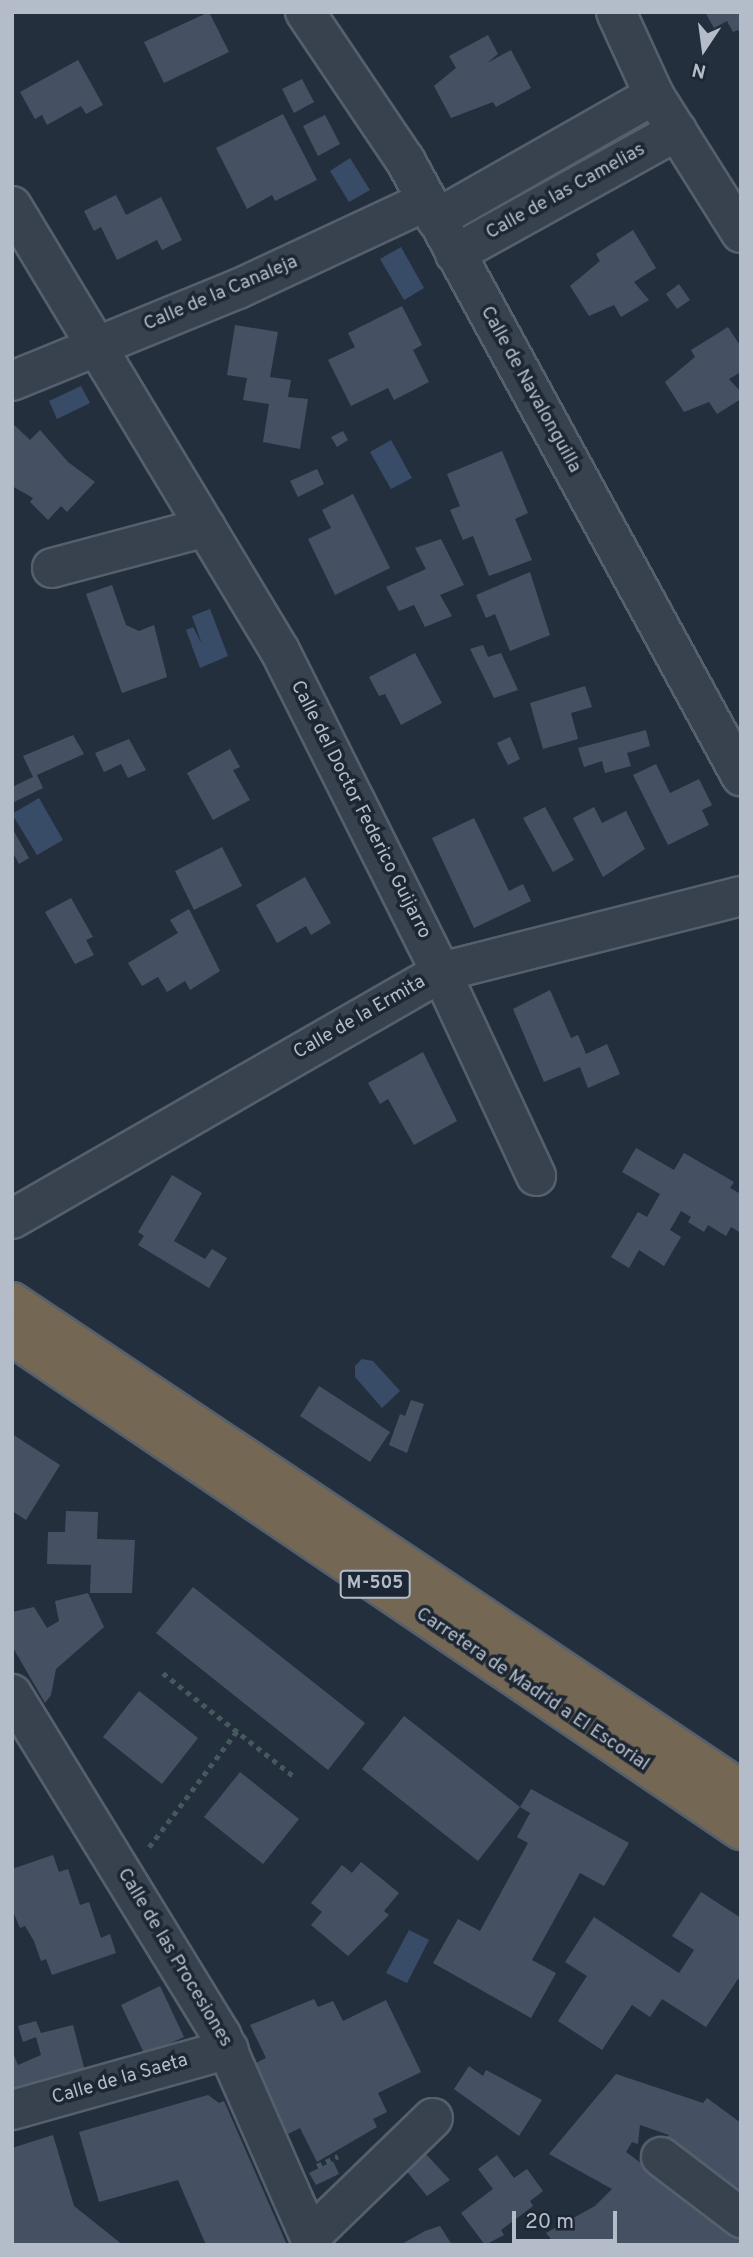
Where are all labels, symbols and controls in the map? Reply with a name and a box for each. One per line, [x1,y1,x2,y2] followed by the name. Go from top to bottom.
[669,14,739,84] north arrow
[690,56,709,83] text: N
[482,139,650,245] street label: Calle de las Camelias
[141,251,301,337] street label: Calle de la Canaleja
[475,303,585,477] street label: Calle de Navalonguilla
[285,677,435,943] street label: Calle del Doctor Federico Guijarro
[290,971,430,1065] street label: Calle de la Ermita
[338,1569,412,1598] road number: M-505
[411,1603,653,1777] street label: Carretera de Madrid a El Escorial
[112,1865,236,2051] street label: Calle de las Procesiones
[49,2050,191,2110] street label: Calle de la Saeta
[515,2198,620,2242] scale bar
[525,2209,574,2236] text: 20 m

